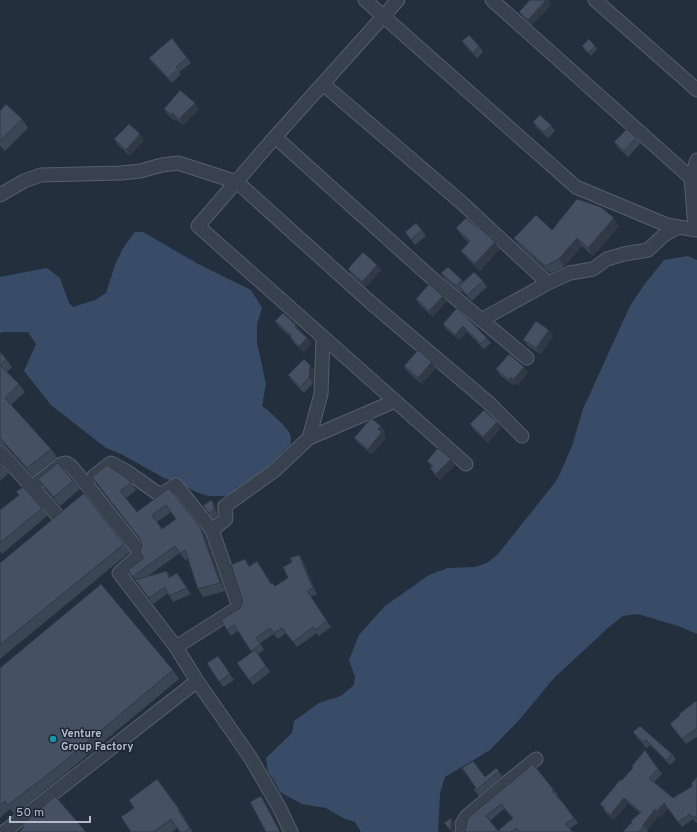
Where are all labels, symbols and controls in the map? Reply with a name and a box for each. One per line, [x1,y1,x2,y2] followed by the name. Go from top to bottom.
[61,727,133,754] place label: Venture Group Factory
[48,734,58,744] marker: Venture Group Factory
[10,798,90,824] scale bar
[16,805,44,821] text: 50 m

